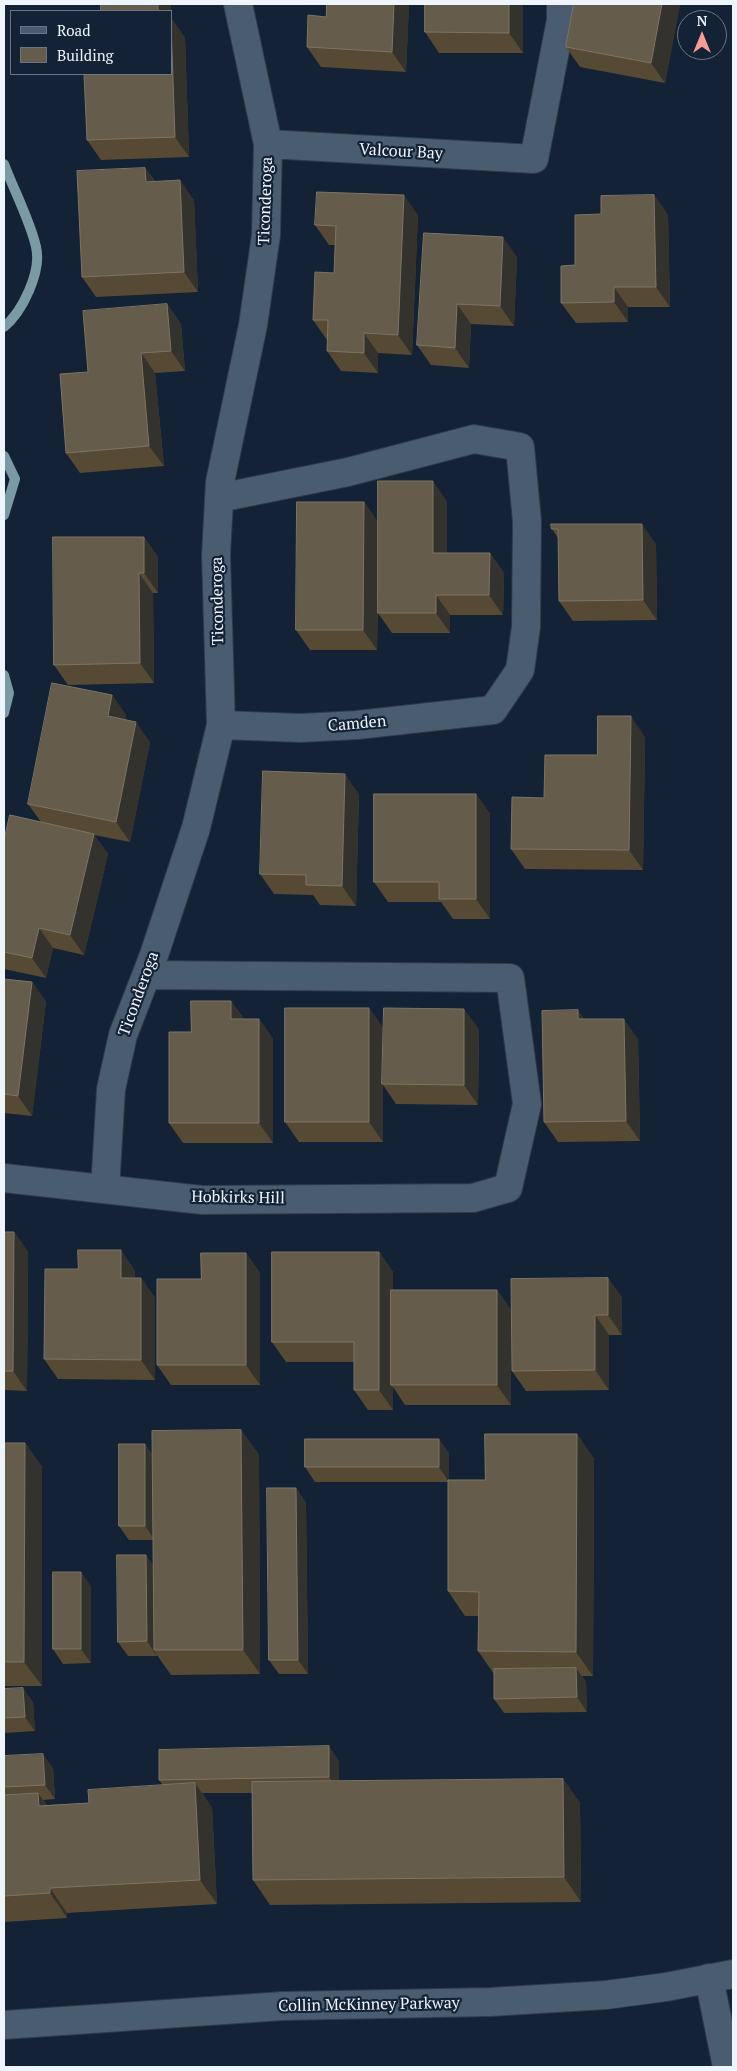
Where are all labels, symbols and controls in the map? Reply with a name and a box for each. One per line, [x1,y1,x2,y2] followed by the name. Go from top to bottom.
[10,10,172,75] legend
[677,10,727,60] north arrow
[697,11,707,30] text: N
[57,20,90,40] text: Road
[57,45,114,65] text: Building
[359,140,443,164] street label: Valcour Bay
[255,156,277,246] street label: Ticonderoga
[208,557,228,645] street label: Ticonderoga
[327,712,387,736] street label: Camden
[115,949,163,1039] street label: Ticonderoga
[191,1188,285,1208] street label: Hobkirks Hill
[278,1994,460,2016] street label: Collin McKinney Parkway

